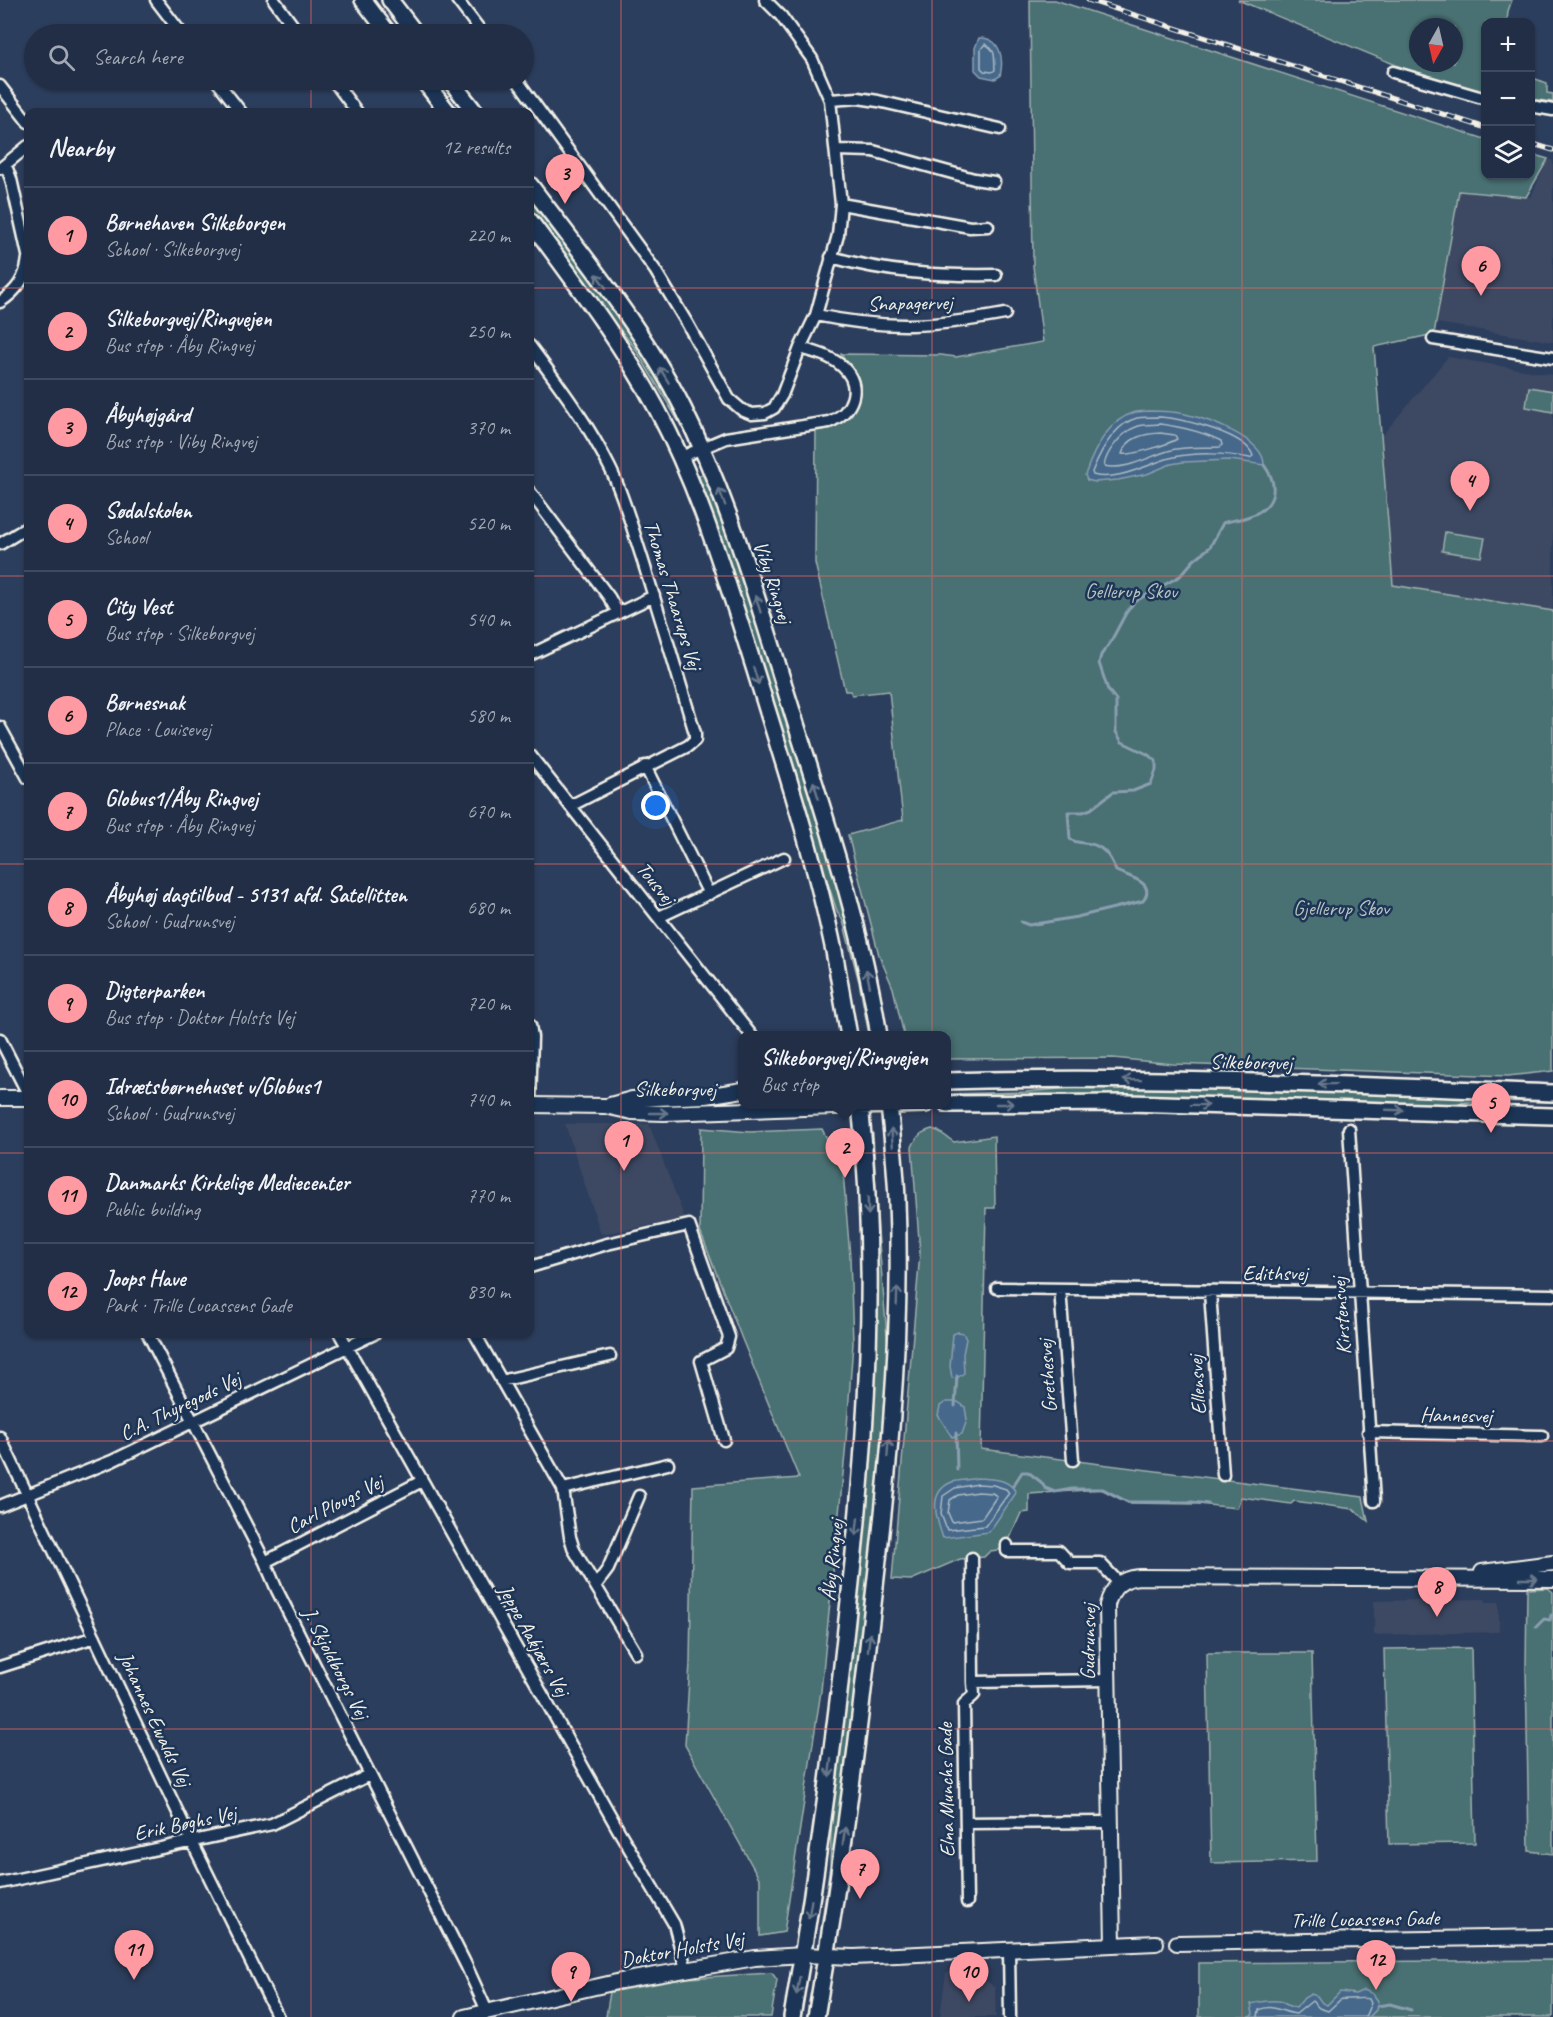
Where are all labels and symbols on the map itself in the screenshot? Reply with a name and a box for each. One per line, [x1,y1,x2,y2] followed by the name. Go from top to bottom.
[1409,18,1463,72] north arrow
[546,154,584,204] pin: 3
[1462,246,1500,296] pin: 6
[595,273,608,289] one-way arrow
[867,289,955,317] street label: Snapagervej
[657,367,669,384] one-way arrow
[1450,462,1490,511] pin: 4
[715,488,726,507] one-way arrow
[638,517,709,675] street label: Thomas Thaarups Vej
[748,538,799,629] street label: Viby Ringvej
[1085,578,1179,604] park label: Gellerup Skov
[752,595,763,614] one-way arrow
[751,666,762,685] one-way arrow
[810,781,821,800] one-way arrow
[641,791,670,820] your location
[631,856,683,912] street label: Tousvej
[1293,895,1391,921] park label: Gjellerup Skov
[861,969,873,988] one-way arrow
[1210,1048,1295,1076] street label: Silkeborgvej
[1122,1074,1142,1086] one-way arrow
[634,1076,719,1102] street label: Silkeborgvej
[1317,1078,1337,1090] one-way arrow
[1472,1084,1510,1133] pin: 5
[995,1098,1015,1110] one-way arrow
[1190,1099,1210,1111] one-way arrow
[1385,1105,1405,1116] one-way arrow
[649,1107,669,1119] one-way arrow
[604,1122,644,1171] pin: 1
[826,1128,864,1178] pin: 2
[886,1128,897,1148] one-way arrow
[863,1196,874,1216] one-way arrow
[1243,1260,1310,1286] street label: Edithsvej
[1325,1274,1357,1356] street label: Kirstensvej
[891,1286,903,1306] one-way arrow
[1031,1336,1063,1413] street label: Grethesvej
[1182,1352,1212,1416] street label: Ellensvej
[115,1364,247,1446] street label: C.A. Thyregods Vej
[1420,1401,1495,1429] street label: Hannesvej
[883,1439,894,1459] one-way arrow
[283,1467,390,1539] street label: Carl Plougs Vej
[815,1515,850,1602] street label: Åby Ringvej
[851,1516,862,1536] one-way arrow
[1418,1568,1456,1617] pin: 8
[1519,1573,1539,1585] one-way arrow
[492,1578,577,1703] street label: Jeppe Aakjærs Vej
[1074,1601,1102,1680] street label: Gudrunsvej
[296,1602,376,1726] street label: J. Skjoldborgs Vej
[864,1633,875,1653] one-way arrow
[112,1647,199,1793] street label: Johannes Ewalds Vej
[932,1721,960,1857] street label: Elna Munchs Gade
[824,1758,835,1778] one-way arrow
[132,1799,241,1847] street label: Erik Bøghs Vej
[839,1826,850,1846] one-way arrow
[840,1850,880,1899] pin: 7
[805,1898,816,1918] one-way arrow
[1290,1905,1442,1933] street label: Trille Lucassens Gade
[619,1925,748,1973] street label: Doktor Holsts Vej
[114,1930,154,1980] pin: 11
[1356,1940,1396,1990] pin: 12
[552,1952,590,2002] pin: 9
[950,1952,988,2002] pin: 10
[792,1976,803,1995] one-way arrow

